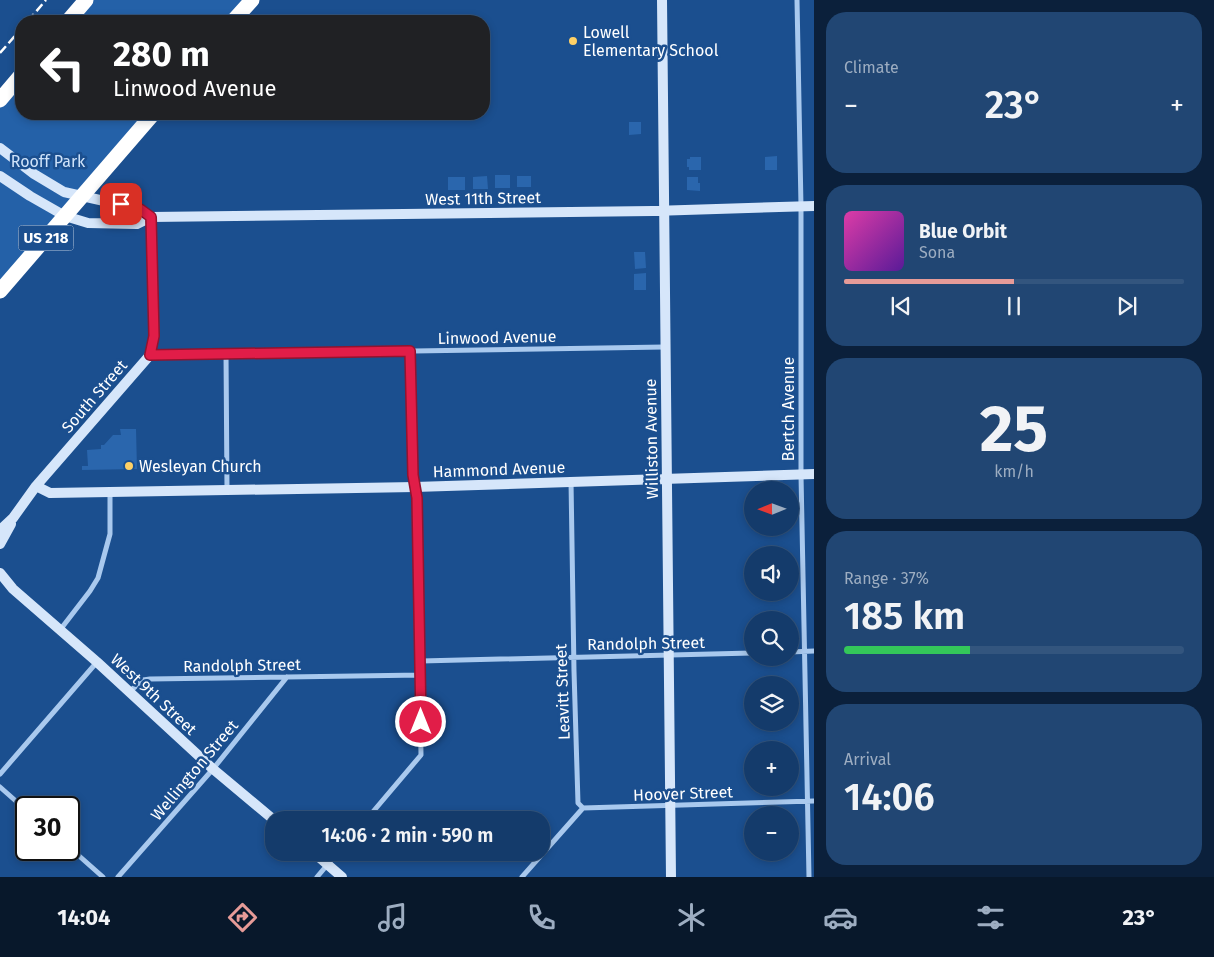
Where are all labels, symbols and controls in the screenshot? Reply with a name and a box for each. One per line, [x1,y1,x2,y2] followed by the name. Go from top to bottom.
[583,23,719,60] place label: Lowell Elementary School
[113,33,210,75] text: 280 m
[30,35,95,100] icon: left
[567,35,579,47] marker: Lowell Elementary School
[844,58,899,77] text: Climate
[113,75,277,102] text: Linwood Avenue
[985,82,1043,128] text: 23°
[844,89,858,122] text: −
[1170,89,1184,122] text: +
[11,152,86,171] park label: Rooff Park
[100,183,142,225] pin
[425,188,541,209] street label: West 11th Street
[107,190,135,218] icon: arrive
[919,220,1007,243] text: Blue Orbit
[18,226,74,250] road number: US 218
[919,243,955,262] text: Sona
[887,292,915,320] icon: previous
[1000,292,1028,320] icon: pause
[1113,292,1141,320] icon: next
[437,327,557,348] street label: Linwood Avenue
[58,356,131,437] street label: South Street
[779,357,798,461] street label: Bertch Avenue
[641,378,662,499] street label: Williston Avenue
[980,390,1048,468] text: 25
[139,457,262,476] place label: Wesleyan Church
[432,458,566,481] street label: Hammond Avenue
[123,460,135,472] marker: Wesleyan Church
[994,462,1034,481] text: km/h
[744,481,799,536] north arrow
[744,481,799,861] map controls
[744,546,799,601] button: sound
[844,569,929,588] text: Range · 37%
[844,593,965,639] text: 185 km
[744,611,799,666] button: search
[587,633,705,654] street label: Randolph Street
[551,643,574,740] street label: Leavitt Street
[107,650,201,739] street label: West 9th Street
[183,655,301,676] street label: Randolph Street
[744,676,799,731] button: layers
[394,695,446,747] position arrow
[147,716,242,824] street label: Wellington Street
[744,741,799,796] button: +
[844,750,891,769] text: Arrival
[844,774,935,820] text: 14:06
[633,782,733,805] street label: Hoover Street
[15,796,80,861] speed limit sign: 30
[744,806,799,861] button: −
[322,824,493,847] text: 14:06 · 2 min · 590 m
[225,900,260,935] icon: directions
[375,900,410,935] icon: music
[524,900,559,935] icon: phone
[674,900,709,935] icon: climate
[823,900,858,935] icon: car
[973,900,1008,935] icon: filters
[57,904,111,931] text: 14:04
[1122,904,1157,931] text: 23°

